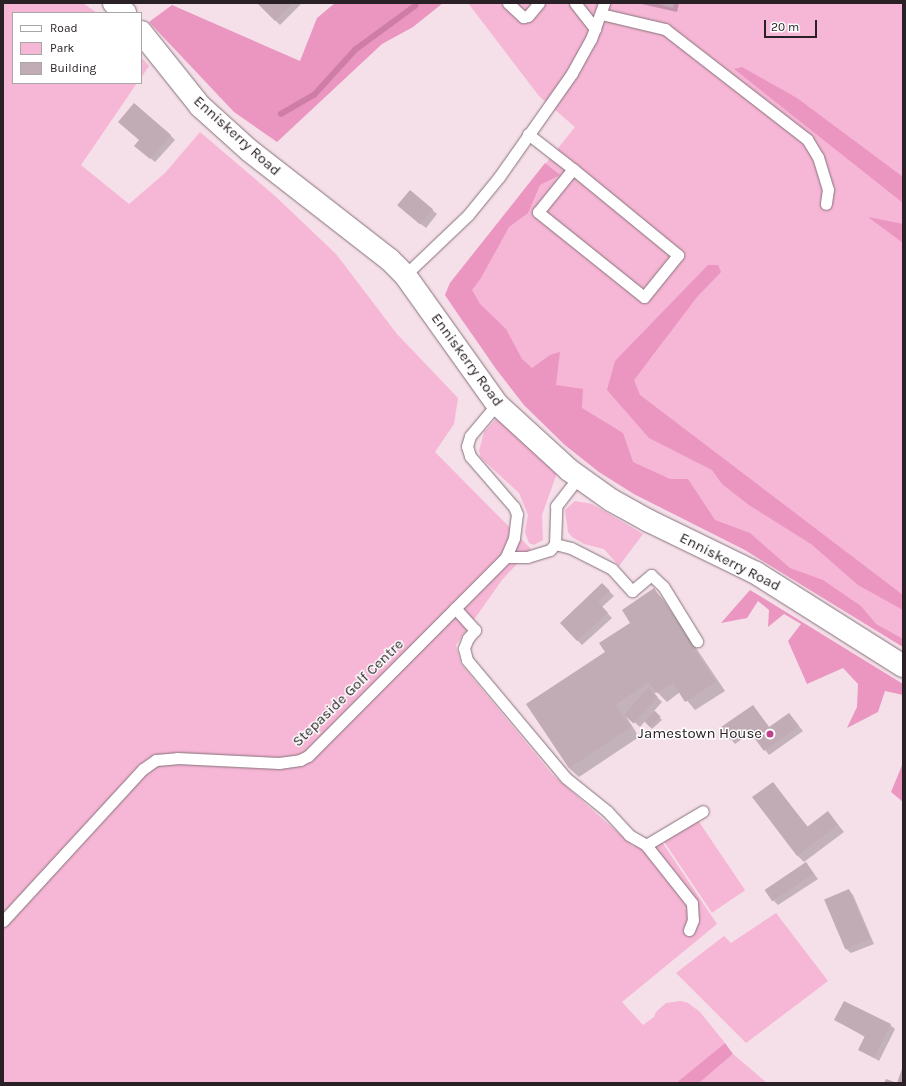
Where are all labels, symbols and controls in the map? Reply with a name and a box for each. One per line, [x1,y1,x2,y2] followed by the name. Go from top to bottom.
[12,12,142,84] legend
[766,12,819,38] scale bar
[771,20,799,34] text: 20 m
[50,21,78,35] text: Road
[50,41,74,55] text: Park
[50,61,96,75] text: Building
[190,92,284,180] street label: Enniskerry Road
[427,310,507,410] street label: Enniskerry Road
[676,529,784,595] street label: Enniskerry Road
[289,635,407,751] street label: Stepaside Golf Centre
[638,725,762,743] place label: Jamestown House
[765,729,775,739] marker: Jamestown House

